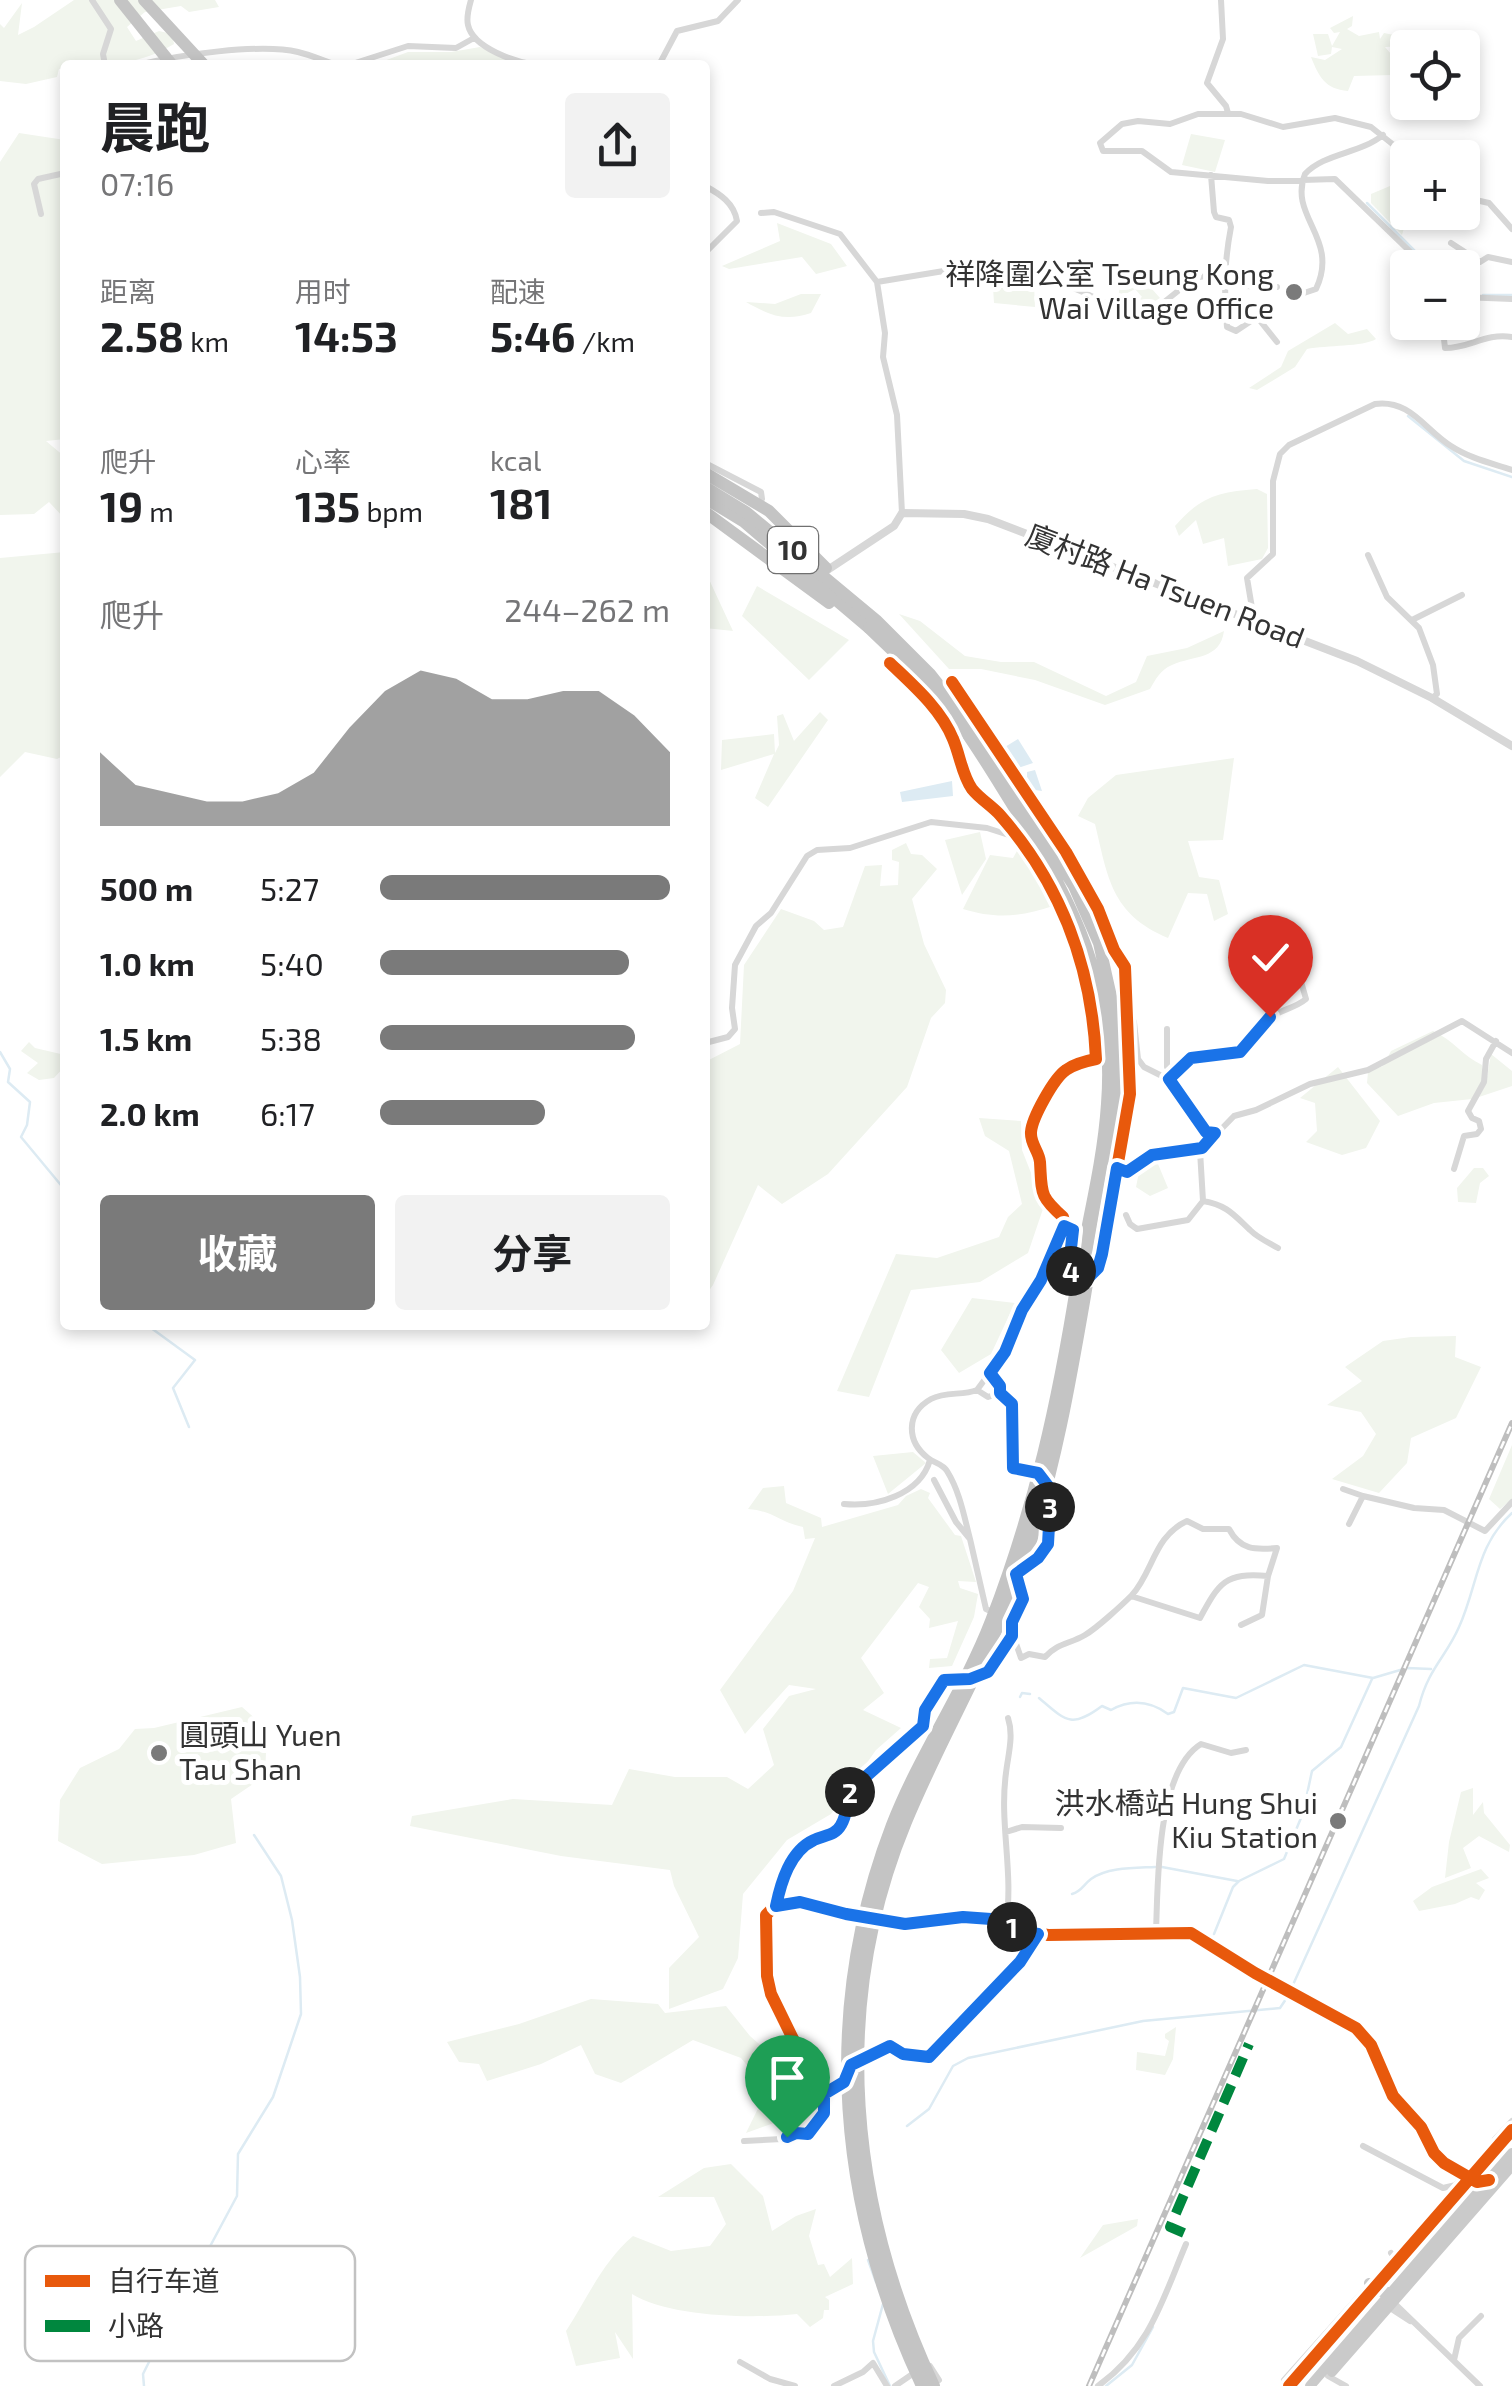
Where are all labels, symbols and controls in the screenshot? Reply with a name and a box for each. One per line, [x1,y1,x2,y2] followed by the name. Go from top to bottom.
[1390,30,1480,340] map controls
[1390,30,1480,120] button: locate
[100,93,210,159] text: 晨跑
[565,93,670,198] button: share
[1390,140,1480,230] button: +
[100,164,174,202] text: 07:16
[1390,250,1480,340] button: −
[945,255,1274,325] place label: 祥降圍公室 Tseung Kong Wai Village Office
[100,274,156,308] text: 距离
[295,274,351,308] text: 用时
[490,274,546,308] text: 配速
[1283,281,1305,303] marker: 祥降圍公室 Tseung Kong Wai Village Office
[100,310,184,360] text: 2.58
[295,310,398,360] text: 14:53
[490,310,576,360] text: 5:46
[184,324,229,358] text: km
[576,324,635,358] text: /km
[490,443,541,477] text: kcal
[100,444,156,478] text: 爬升
[295,444,351,478] text: 心率
[490,477,552,527] text: 181
[100,480,143,530] text: 19
[295,480,360,530] text: 135
[143,494,174,528] text: m
[360,494,423,528] text: bpm
[1021,515,1310,655] street label: 廈村路 Ha Tsuen Road
[768,527,818,573] road number: 10
[504,590,670,628] text: 244–262 m
[100,595,164,633] text: 爬升
[100,869,193,907] text: 500 m
[260,869,319,907] text: 5:27
[1228,915,1313,1018] pin
[1243,930,1298,985] icon: check
[100,944,195,982] text: 1.0 km
[260,944,324,982] text: 5:40
[100,1019,192,1057] text: 1.5 km
[260,1019,322,1057] text: 5:38
[100,1094,200,1132] text: 2.0 km
[260,1094,315,1132] text: 6:17
[100,1195,375,1310] button: 收藏
[395,1195,670,1310] button: 分享
[1046,1246,1096,1296] pin: 4
[1062,1254,1080,1288] text: 4
[1025,1482,1075,1532] pin: 3
[1042,1490,1058,1524] text: 3
[179,1716,342,1786] place label: 圓頭山 Yuen Tau Shan
[148,1742,170,1764] marker: 圓頭山 Yuen Tau Shan
[825,1767,875,1817] pin: 2
[842,1775,858,1809] text: 2
[1055,1784,1318,1854] place label: 洪水橋站 Hung Shui Kiu Station
[1327,1810,1349,1832] marker: 洪水橋站 Hung Shui Kiu Station
[987,1902,1037,1952] pin: 1
[1006,1910,1018,1944] text: 1
[745,2035,830,2138] pin
[760,2050,815,2105] icon: arrive
[25,2246,355,2361] legend
[108,2263,220,2297] text: 自行车道
[108,2308,164,2342] text: 小路

